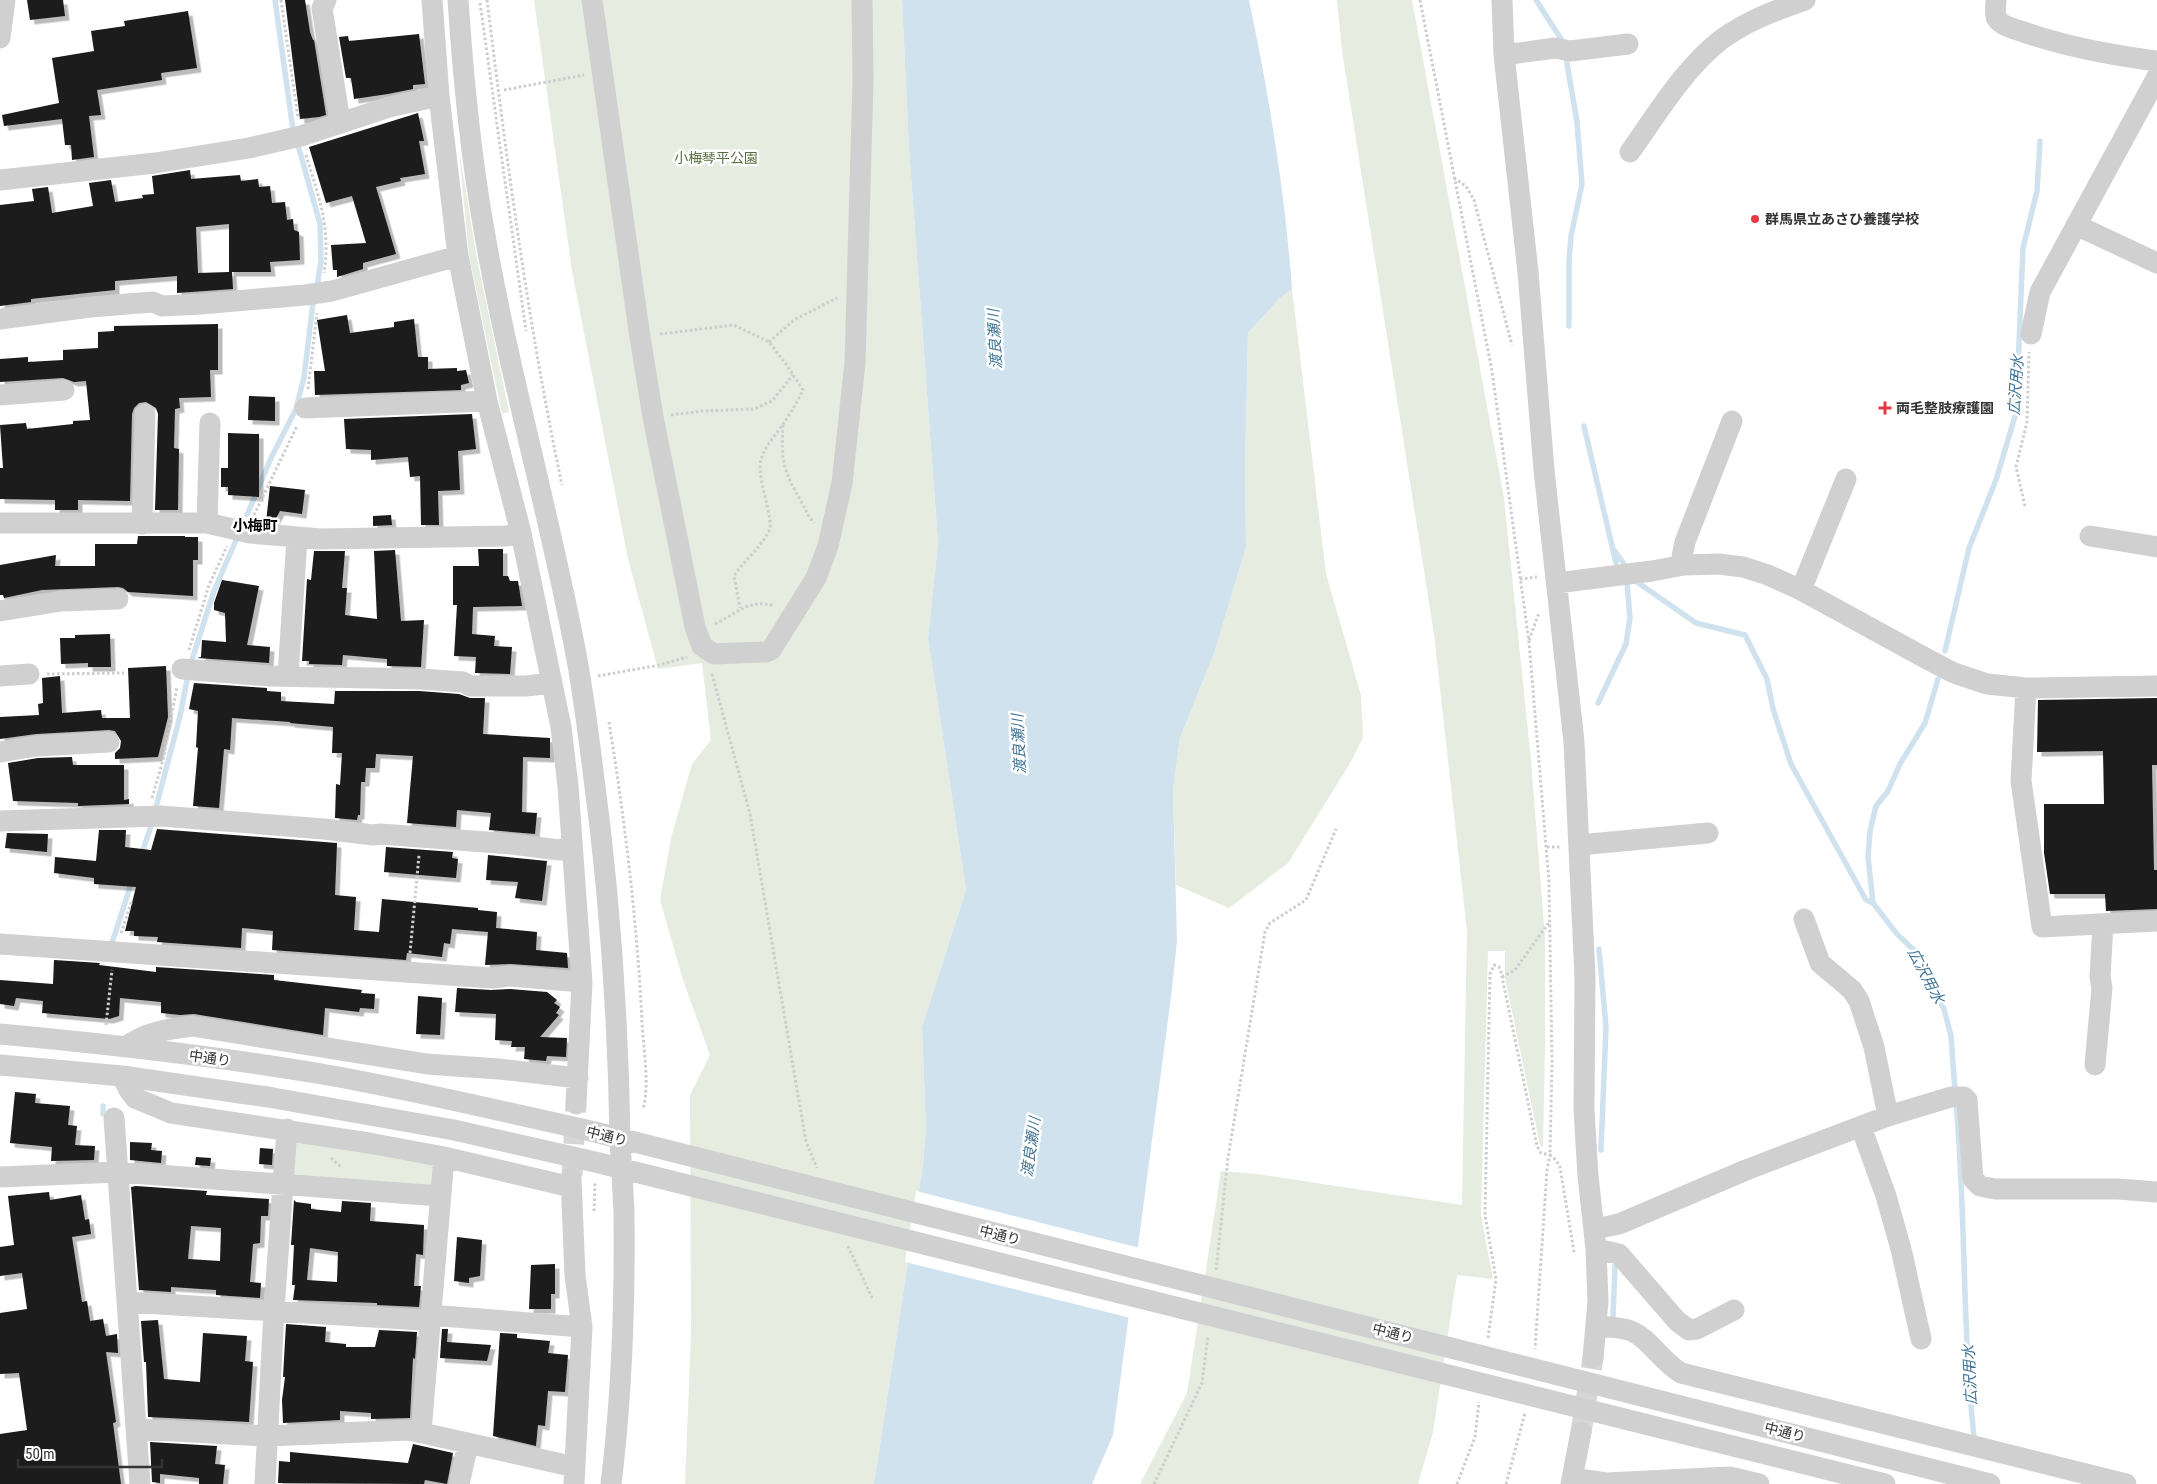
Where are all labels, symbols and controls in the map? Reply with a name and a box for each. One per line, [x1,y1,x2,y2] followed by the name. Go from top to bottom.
[674,150,758,166] park label: 小梅琴平公園
[1765,211,1919,227] place label: 群馬県立あさひ養護学校
[1749,213,1761,225] marker: 群馬県立あさひ養護学校
[984,307,1006,369] water label: 渡良瀬川
[2005,352,2027,416] water label: 広沢用水
[1896,400,1994,416] place label: 両毛整肢療護園
[1878,401,1892,415] marker: 両毛整肢療護園
[232,517,278,535] district label: 小梅町
[1008,712,1030,774] water label: 渡良瀬川
[1904,945,1949,1008] water label: 広沢用水
[188,1047,232,1069] street label: 中通り
[1018,1114,1044,1178] water label: 渡良瀬川
[585,1123,629,1149] street label: 中通り
[978,1222,1022,1248] street label: 中通り
[1371,1320,1415,1346] street label: 中通り
[1959,1343,1981,1405] water label: 広沢用水
[1763,1419,1807,1445] street label: 中通り
[18,1436,161,1468] scale bar
[25,1445,55,1463] text: 50 m

